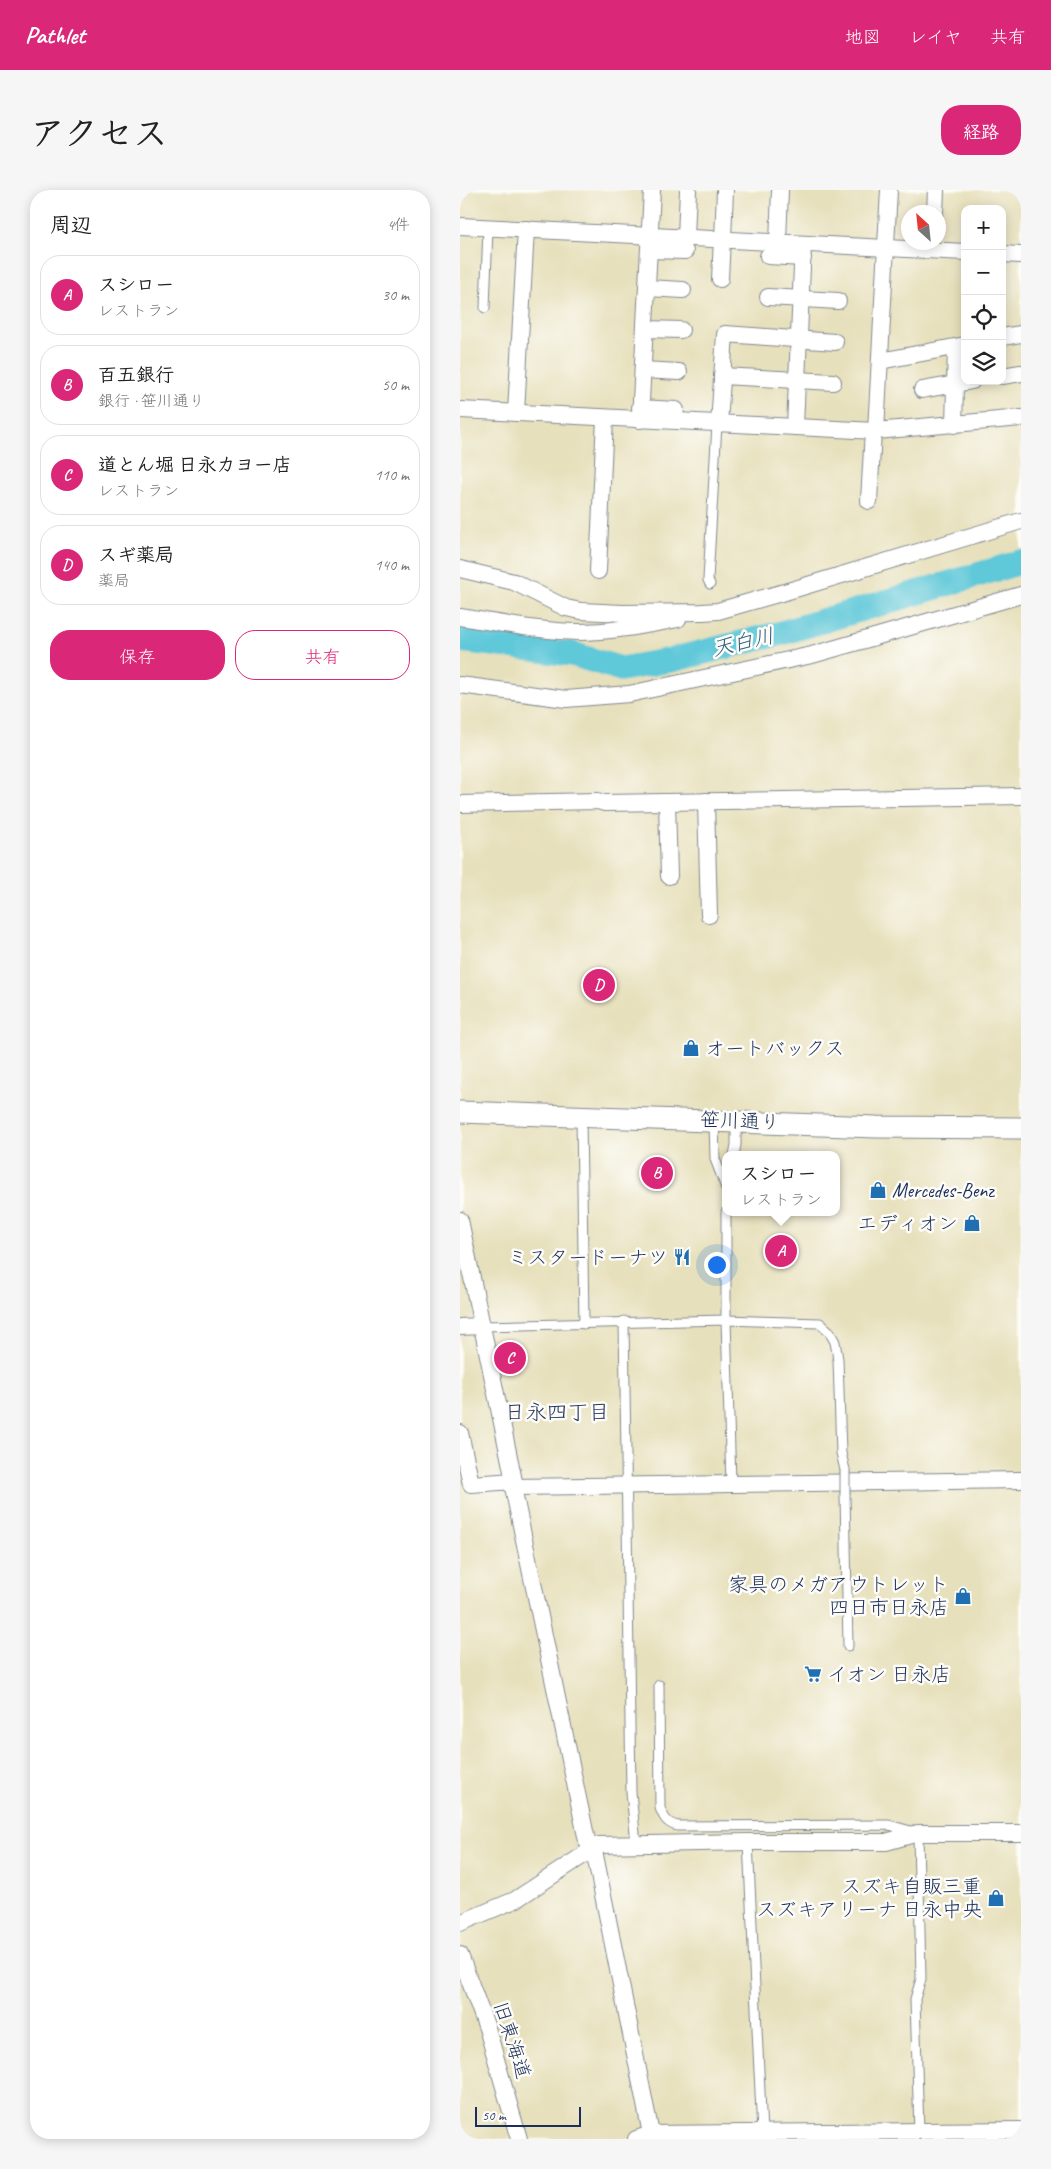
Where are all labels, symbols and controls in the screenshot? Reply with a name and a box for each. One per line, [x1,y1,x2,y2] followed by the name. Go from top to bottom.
[25,20,85,50] text: Pathlet
[845,26,881,48] text: 地図
[909,26,962,48] text: レイヤ
[990,26,1026,48] text: 共有
[941,105,1021,155] button: 経路
[30,111,168,156] text: アクセス
[901,205,946,250] north arrow
[961,205,1006,385] map controls
[961,205,1006,250] button: +
[50,212,92,238] text: 周辺
[387,215,410,235] text: 4件
[961,250,1006,295] button: −
[98,273,174,297] text: スシロー
[63,285,71,305] text: A
[382,285,409,305] text: 30 m
[961,295,1006,340] button: locate
[98,301,179,321] text: レストラン
[961,340,1006,385] button: layers
[98,363,174,387] text: 百五銀行
[63,375,71,395] text: B
[382,375,409,395] text: 50 m
[98,391,205,411] text: 銀行 · 笹川通り
[98,453,291,477] text: 道とん堀 日永カヨー店
[63,465,71,485] text: C
[375,465,409,485] text: 110 m
[98,481,179,501] text: レストラン
[98,543,174,567] text: スギ薬局
[62,555,72,575] text: D
[375,555,409,575] text: 140 m
[98,571,130,591] text: 薬局
[709,622,777,662] water label: 天白川
[50,630,225,680] button: 保存
[235,630,410,680] button: 共有
[583,966,615,1004] pin: D
[705,1036,845,1061] place label: オートバックス
[681,1038,701,1058] shop icon: オートバックス
[700,1107,780,1135] street label: 笹川通り
[722,1151,840,1216] popup
[641,1154,673,1192] pin: B
[740,1162,816,1186] text: スシロー
[892,1178,995,1203] place label: Mercedes-Benz
[868,1180,888,1200] shop icon: Mercedes-Benz
[740,1190,822,1210] text: レストラン
[857,1211,958,1236] place label: エディオン
[962,1213,982,1233] shop icon: エディオン
[765,1232,797,1270] pin: A
[508,1245,668,1270] place label: ミスタードーナツ
[672,1247,692,1267] restaurant icon: ミスタードーナツ
[704,1252,730,1278] your location
[494,1339,526,1377] pin: C
[505,1399,610,1425] district label: 日永四丁目
[728,1572,949,1620] place label: 家具のメガアウトレット 四日市日永店
[953,1586,973,1606] shop icon: 家具のメガアウトレット 四日市日永店
[827,1662,951,1687] place label: イオン 日永店
[803,1664,823,1684] supermarket icon: イオン 日永店
[756,1874,982,1922] place label: スズキ自販三重 スズキアリーナ 日永中央
[986,1888,1006,1908] shop icon: スズキ自販三重 スズキアリーナ 日永中央
[488,1998,536,2082] street label: 旧東海道
[475,2104,581,2127] scale bar
[482,2107,506,2124] text: 50 m

